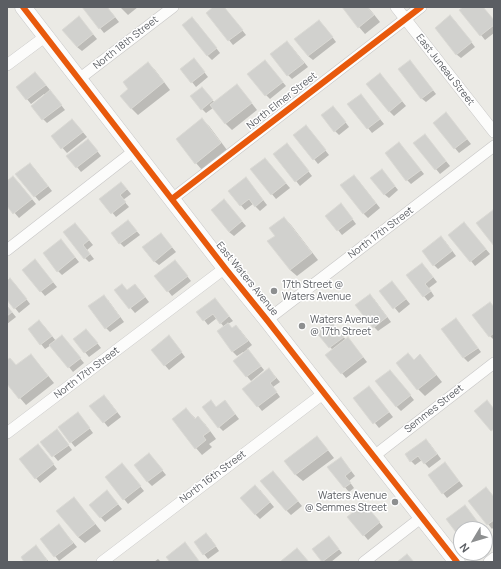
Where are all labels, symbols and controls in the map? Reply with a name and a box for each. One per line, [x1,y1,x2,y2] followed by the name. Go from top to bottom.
[91,14,161,72] street label: North 18th Street
[413,32,477,108] street label: East Juneau Street
[245,70,319,132] street label: North Elmer Street
[346,205,416,261] street label: North 17th Street
[214,240,280,318] street label: East Waters Avenue
[282,279,351,302] place label: 17th Street @ Waters Avenue
[269,286,279,296] marker: 17th Street @ Waters Avenue
[310,314,379,338] place label: Waters Avenue @ 17th Street
[297,321,307,331] marker: Waters Avenue @ 17th Street
[52,345,122,401] street label: North 17th Street
[402,382,466,436] street label: Semmes Street
[178,448,248,506] street label: North 16th Street
[305,490,387,514] place label: Waters Avenue @ Semmes Street
[390,497,400,507] marker: Waters Avenue @ Semmes Street
[453,521,493,561] north arrow
[456,540,472,556] text: N

